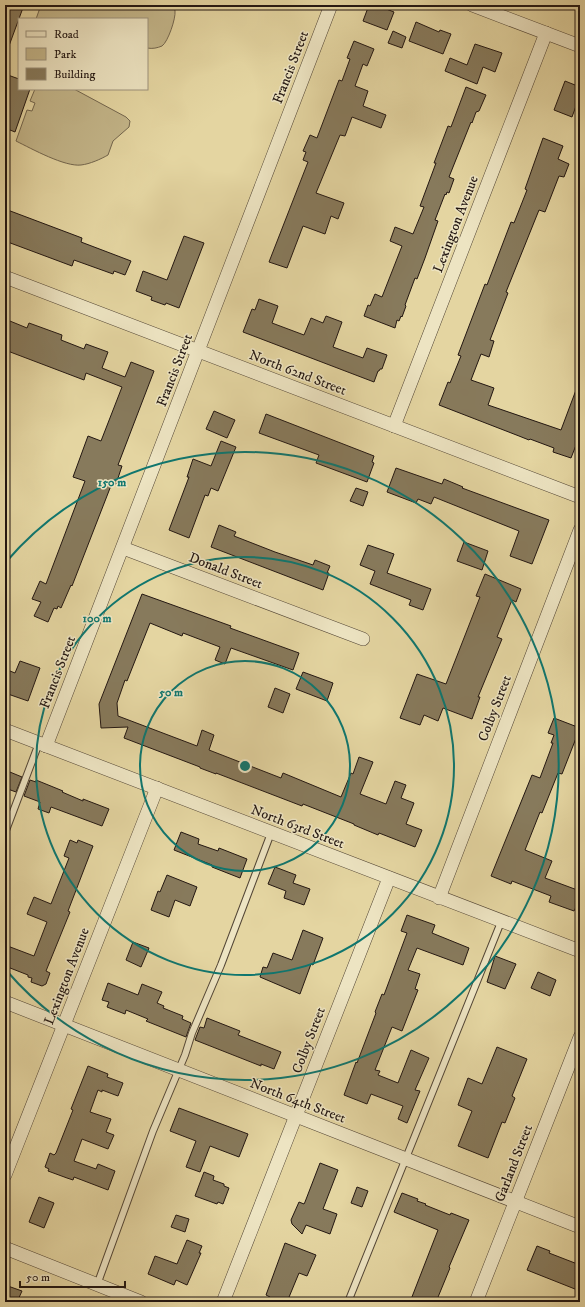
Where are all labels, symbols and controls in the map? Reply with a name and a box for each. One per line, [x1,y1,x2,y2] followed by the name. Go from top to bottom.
[18,18,148,90] legend
[54,27,79,42] text: Road
[269,28,313,106] street label: Francis Street
[54,47,76,62] text: Park
[54,67,95,82] text: Building
[429,173,483,275] street label: Lexington Avenue
[153,331,197,409] street label: Francis Street
[247,346,349,400] street label: North 62nd Street
[98,475,126,490] text: 150 m
[186,549,266,593] street label: Donald Street
[83,611,111,626] text: 100 m
[36,633,80,711] street label: Francis Street
[474,672,516,744] street label: Colby Street
[158,685,183,700] text: 50 m
[238,759,252,773] centre of rings
[248,801,347,853] street label: North 63rd Street
[40,925,94,1027] street label: Lexington Avenue
[288,1004,330,1076] street label: Colby Street
[247,1074,349,1128] street label: North 64th Street
[491,1122,537,1205] street label: Garland Street
[20,1263,125,1289] scale bar
[26,1270,50,1285] text: 50 m

